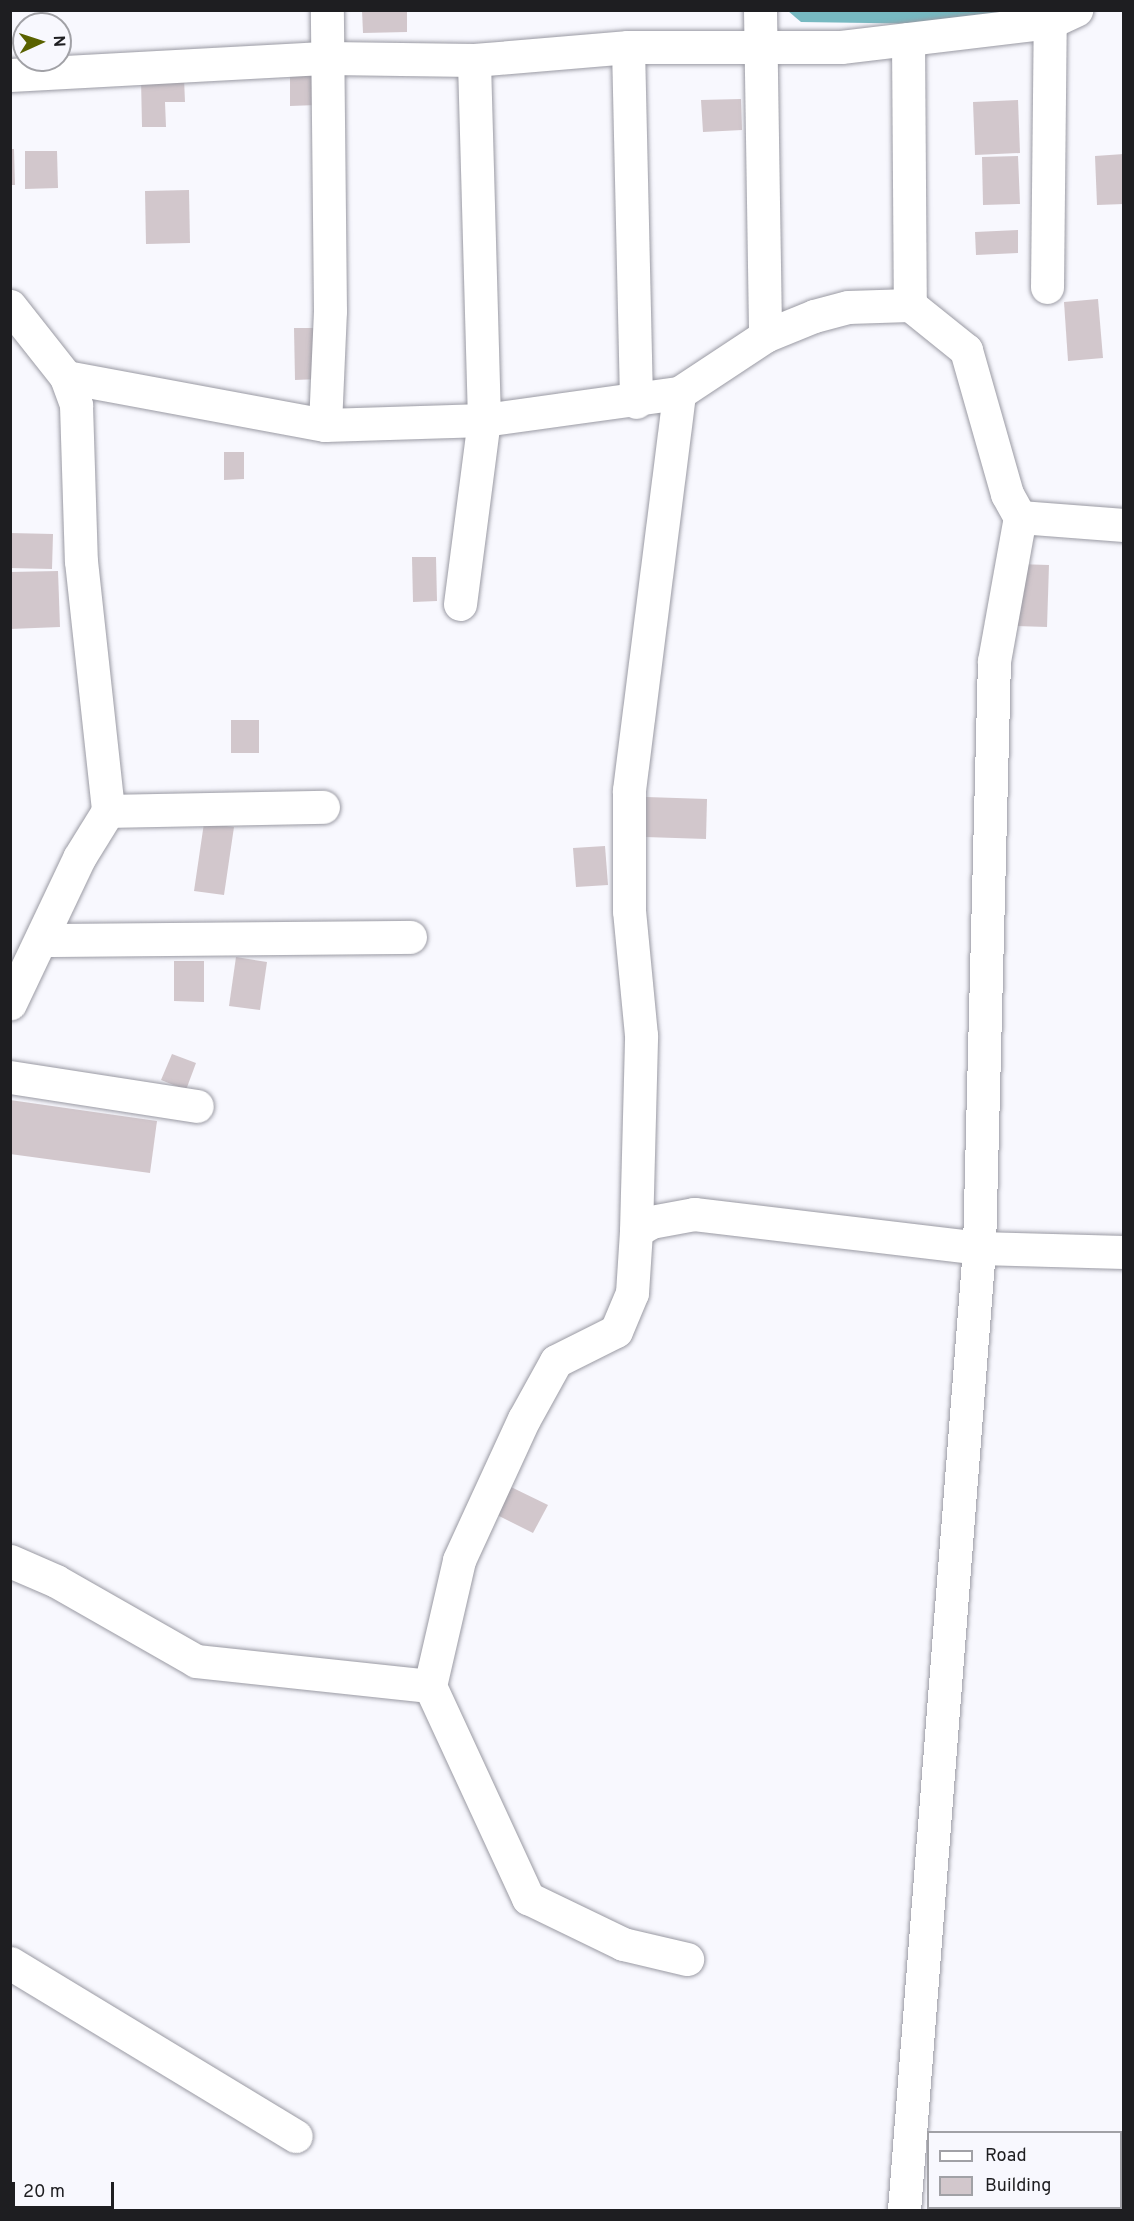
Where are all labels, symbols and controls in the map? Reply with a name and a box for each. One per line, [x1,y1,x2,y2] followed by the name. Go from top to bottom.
[12,12,72,72] north arrow
[48,35,68,47] text: N
[927,2131,1122,2209] legend
[985,2145,1027,2168] text: Road
[15,2170,117,2208] scale bar
[985,2175,1051,2198] text: Building
[23,2181,65,2204] text: 20 m

